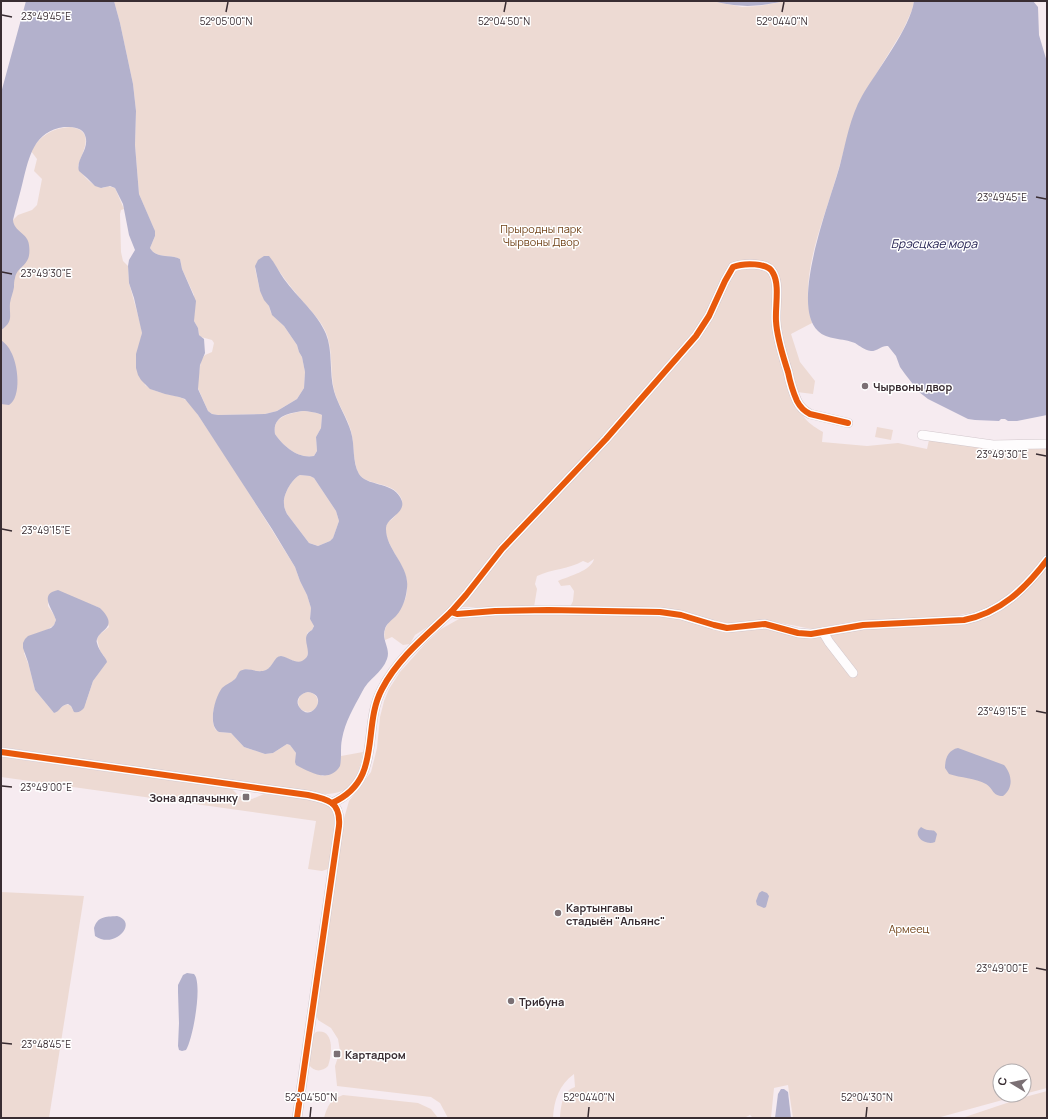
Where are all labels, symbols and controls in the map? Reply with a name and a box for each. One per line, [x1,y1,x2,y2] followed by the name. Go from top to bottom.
[21,9,71,23] text: 23°49'45"E
[200,14,252,28] text: 52°05'00"N
[478,14,530,28] text: 52°04'50"N
[756,14,808,28] text: 52°04'40"N
[977,190,1027,204] text: 23°49'45"E
[500,221,582,249] park label: Прыродны парк Чырвоны Двор
[891,235,978,252] water label: Брэсцкае мора
[20,266,72,280] text: 23°49'30"E
[873,379,952,394] place label: Чырвоны двор
[860,381,870,391] marker: Чырвоны двор
[976,447,1028,461] text: 23°49'30"E
[21,523,71,537] text: 23°49'15"E
[977,704,1027,718] text: 23°49'15"E
[20,780,72,794] text: 23°49'00"E
[149,790,239,805] place label: Зона адпачынку
[241,792,251,802] marker: Зона адпачынку
[566,900,665,928] place label: Картынгавы стадыён "Альянс"
[553,908,563,918] marker: Картынгавы стадыён "Альянс"
[889,921,930,936] park label: Армеец
[976,961,1028,975] text: 23°49'00"E
[519,994,564,1009] place label: Трибуна
[506,996,516,1006] marker: Трибуна
[21,1037,71,1051] text: 23°48'45"E
[345,1047,406,1062] place label: Картадром
[332,1049,342,1059] marker: Картадром
[992,1063,1032,1103] north arrow
[994,1076,1010,1086] text: С
[285,1090,337,1104] text: 52°04'50"N
[563,1090,615,1104] text: 52°04'40"N
[841,1090,893,1104] text: 52°04'30"N

